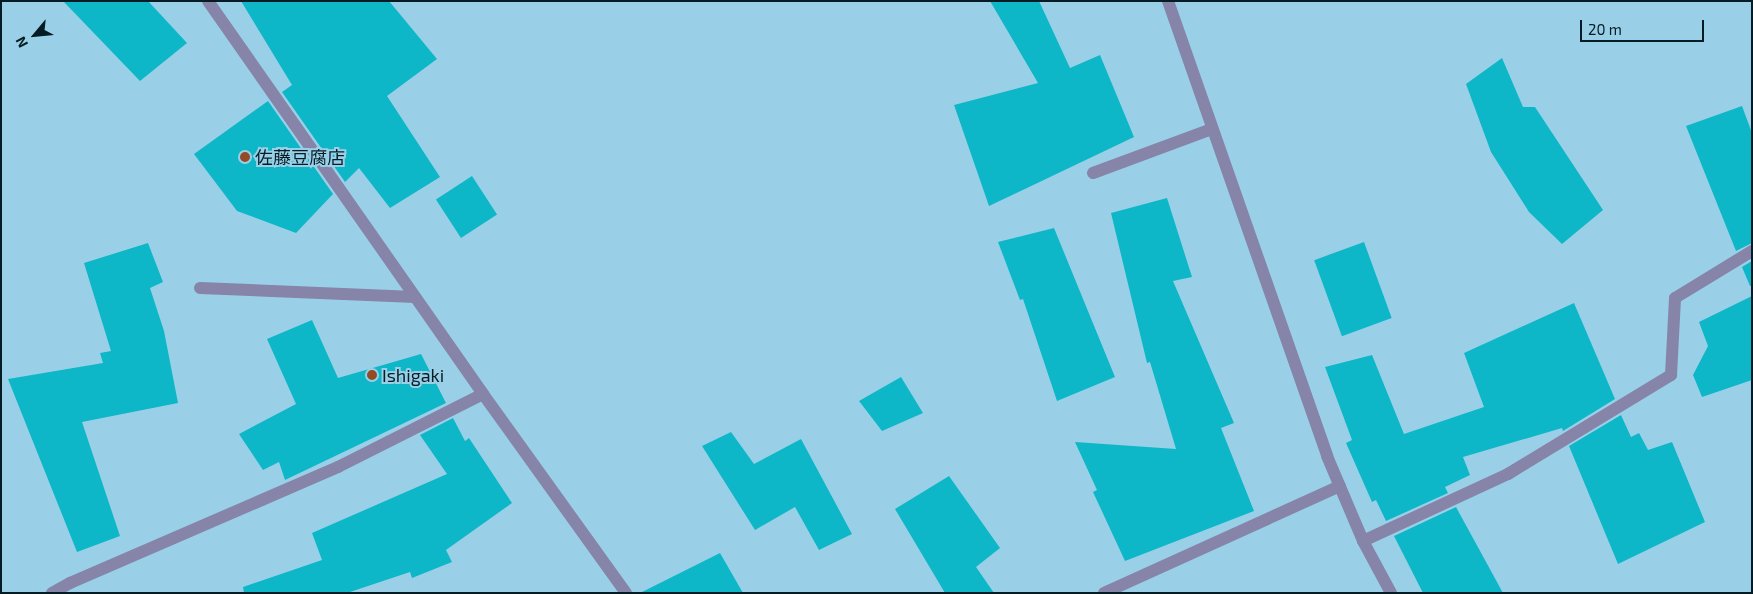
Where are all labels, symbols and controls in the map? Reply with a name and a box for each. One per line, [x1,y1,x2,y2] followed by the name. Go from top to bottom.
[10,10,60,60] north arrow
[1583,10,1707,42] scale bar
[1588,20,1622,38] text: 20 m
[11,34,31,51] text: N
[255,146,345,168] place label: 佐藤豆腐店
[239,151,251,163] marker: 佐藤豆腐店
[382,364,444,386] place label: Ishigaki
[366,369,378,381] marker: Ishigaki

